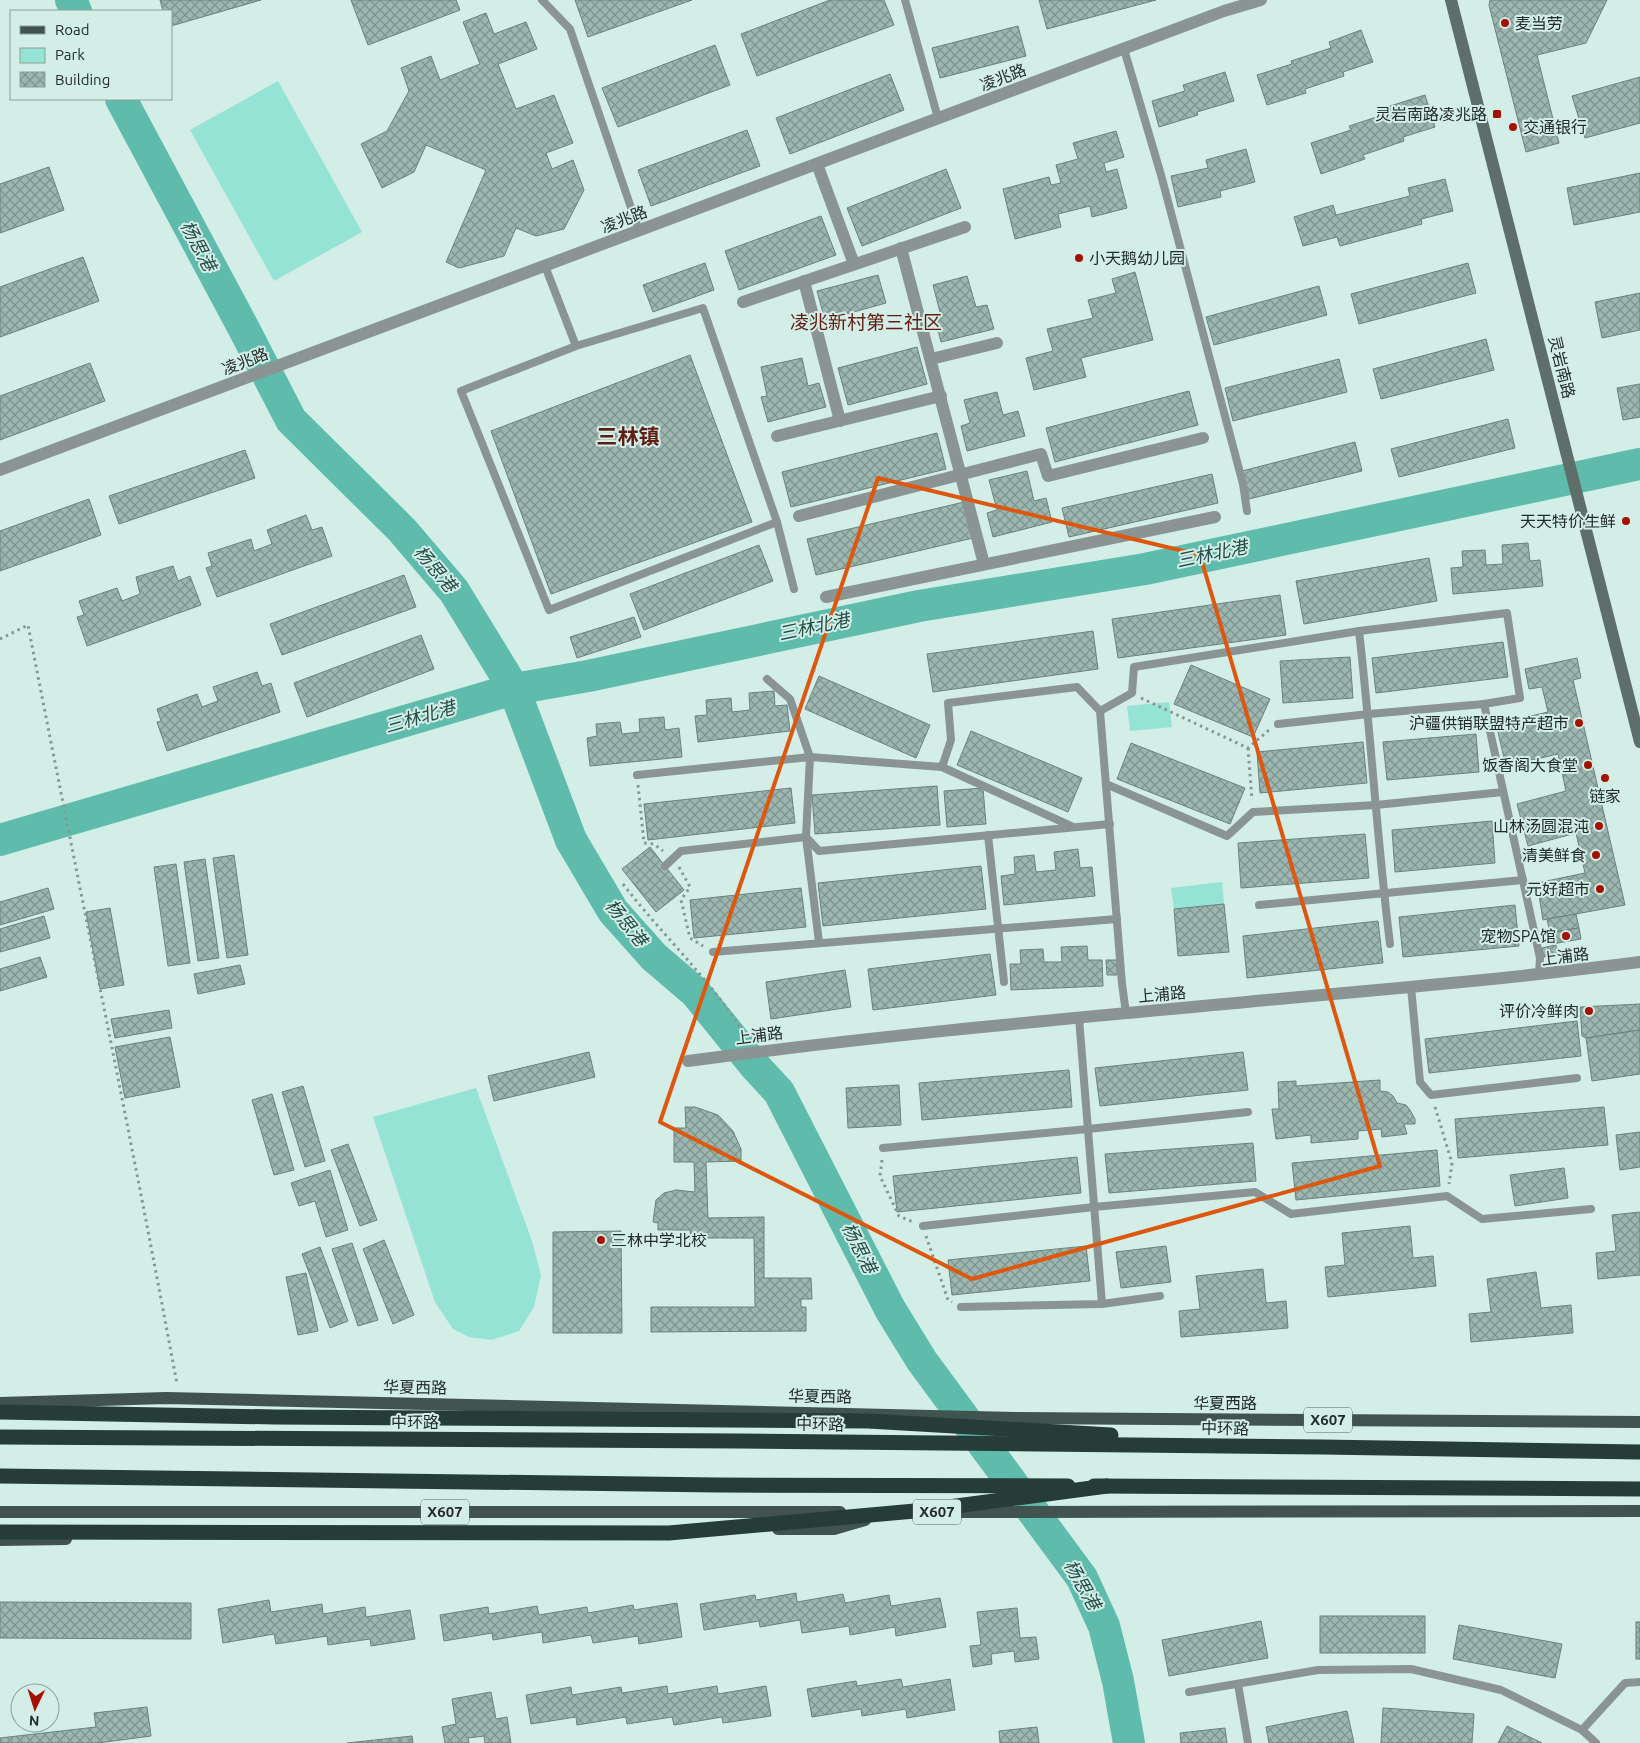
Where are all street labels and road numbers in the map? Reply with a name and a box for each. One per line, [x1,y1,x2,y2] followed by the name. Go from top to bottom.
[977,60,1029,94] street label: 凌兆路
[598,202,650,236] street label: 凌兆路
[1546,334,1578,400] street label: 灵岩南路
[219,344,271,378] street label: 凌兆路
[1540,944,1590,968] street label: 上浦路
[1137,983,1187,1005] street label: 上浦路
[734,1023,784,1047] street label: 上浦路
[383,1377,447,1397] street label: 华夏西路
[788,1386,852,1406] street label: 华夏西路
[1193,1394,1257,1412] street label: 华夏西路
[1304,1408,1352,1432] road number: X607
[391,1413,439,1431] street label: 中环路
[796,1415,844,1433] street label: 中环路
[1201,1419,1249,1437] street label: 中环路
[421,1500,469,1524] road number: X607
[913,1500,961,1524] road number: X607

